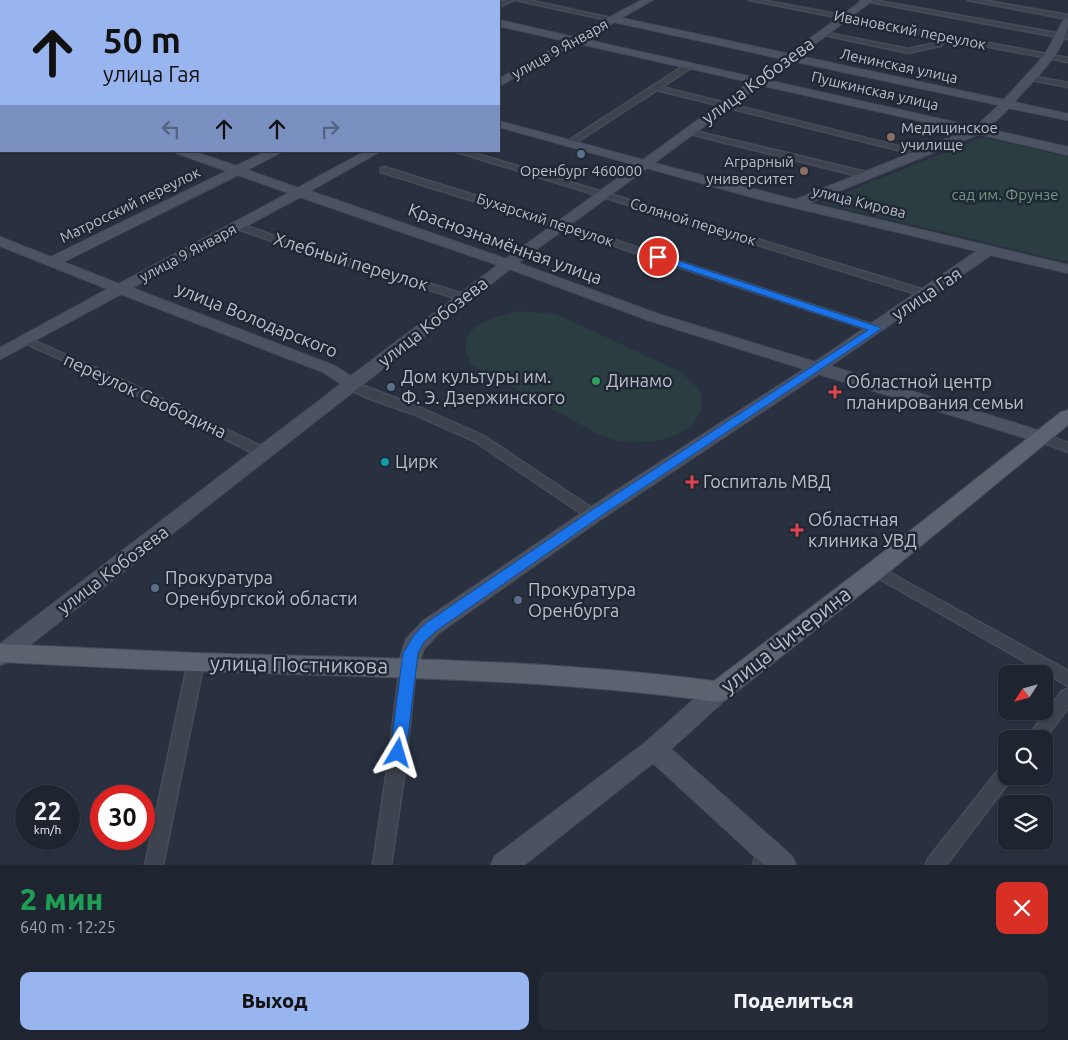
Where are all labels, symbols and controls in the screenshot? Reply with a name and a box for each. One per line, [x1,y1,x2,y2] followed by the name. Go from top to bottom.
[833,6,988,53] street label: Ивановский переулок
[509,15,611,82] street label: улица 9 Января
[20,20,85,85] icon: ahead
[103,20,181,60] text: 50 m
[698,33,817,127] street label: улица Кобозева
[839,45,960,86] street label: Ленинская улица
[103,61,200,86] text: улица Гая
[810,68,940,113] street label: Пушкинская улица
[157,115,185,143] icon: left
[210,115,238,143] icon: ahead
[263,115,291,143] icon: ahead
[316,115,344,143] icon: right
[901,119,998,153] place label: Медицинское училище
[885,131,897,143] marker: Медицинское училище
[575,148,587,160] marker: Оренбург 460000
[706,153,794,187] place label: Аграрный университет
[520,162,642,179] place label: Оренбург 460000
[57,163,203,246] street label: Матросский переулок
[798,165,810,177] marker: Аграрный университет
[810,182,908,221] street label: улица Кирова
[952,186,1058,203] park label: сад им. Фрунзе
[475,189,616,250] street label: Бухарский переулок
[628,194,758,249] street label: Соляной переулок
[406,199,605,287] street label: Краснознамённая улица
[136,220,239,285] street label: улица 9 Января
[272,228,431,294] street label: Хлебный переулок
[637,236,679,278] pin
[644,243,672,271] icon: arrive
[888,263,965,324] street label: улица Гая
[374,272,491,370] street label: улица Кобозева
[174,278,341,361] street label: улица Володарского
[61,349,230,442] street label: переулок Свободина
[401,366,565,407] place label: Дом культуры им. Ф. Э. Дзержинского
[606,370,673,390] place label: Динамо
[846,371,1024,412] place label: Областной центр планирования семьи
[590,375,602,387] marker: Динамо
[385,381,397,393] marker: Дом культуры им. Ф. Э. Дзержинского
[828,385,842,399] marker: Областной центр планирования семьи
[395,451,438,471] place label: Цирк
[379,456,391,468] marker: Цирк
[703,471,831,491] place label: Госпиталь МВД
[685,475,699,489] marker: Госпиталь МВД
[808,509,917,550] place label: Областная клиника УВД
[53,521,172,617] street label: улица Кобозева
[790,523,804,537] marker: Областная клиника УВД
[165,567,358,608] place label: Прокуратура Оренбургской области
[528,579,636,620] place label: Прокуратура Оренбурга
[716,581,855,697] street label: улица Чичерина
[149,582,161,594] marker: Прокуратура Оренбургской области
[512,594,524,606] marker: Прокуратура Оренбурга
[210,650,388,678] street label: улица Постникова
[998,665,1052,720] north arrow
[998,665,1053,850] map controls
[371,726,423,778] position arrow
[998,730,1053,785] button: search
[90,785,155,850] speed limit sign: 30
[998,795,1053,850] button: layers
[33,797,62,825] text: 22
[34,823,61,836] text: km/h
[20,882,103,916] text: 2 мин
[996,882,1048,934] button: close
[20,918,116,936] text: 640 m · 12:25
[20,972,529,1030] button: Выход
[539,972,1048,1030] button: Поделиться

